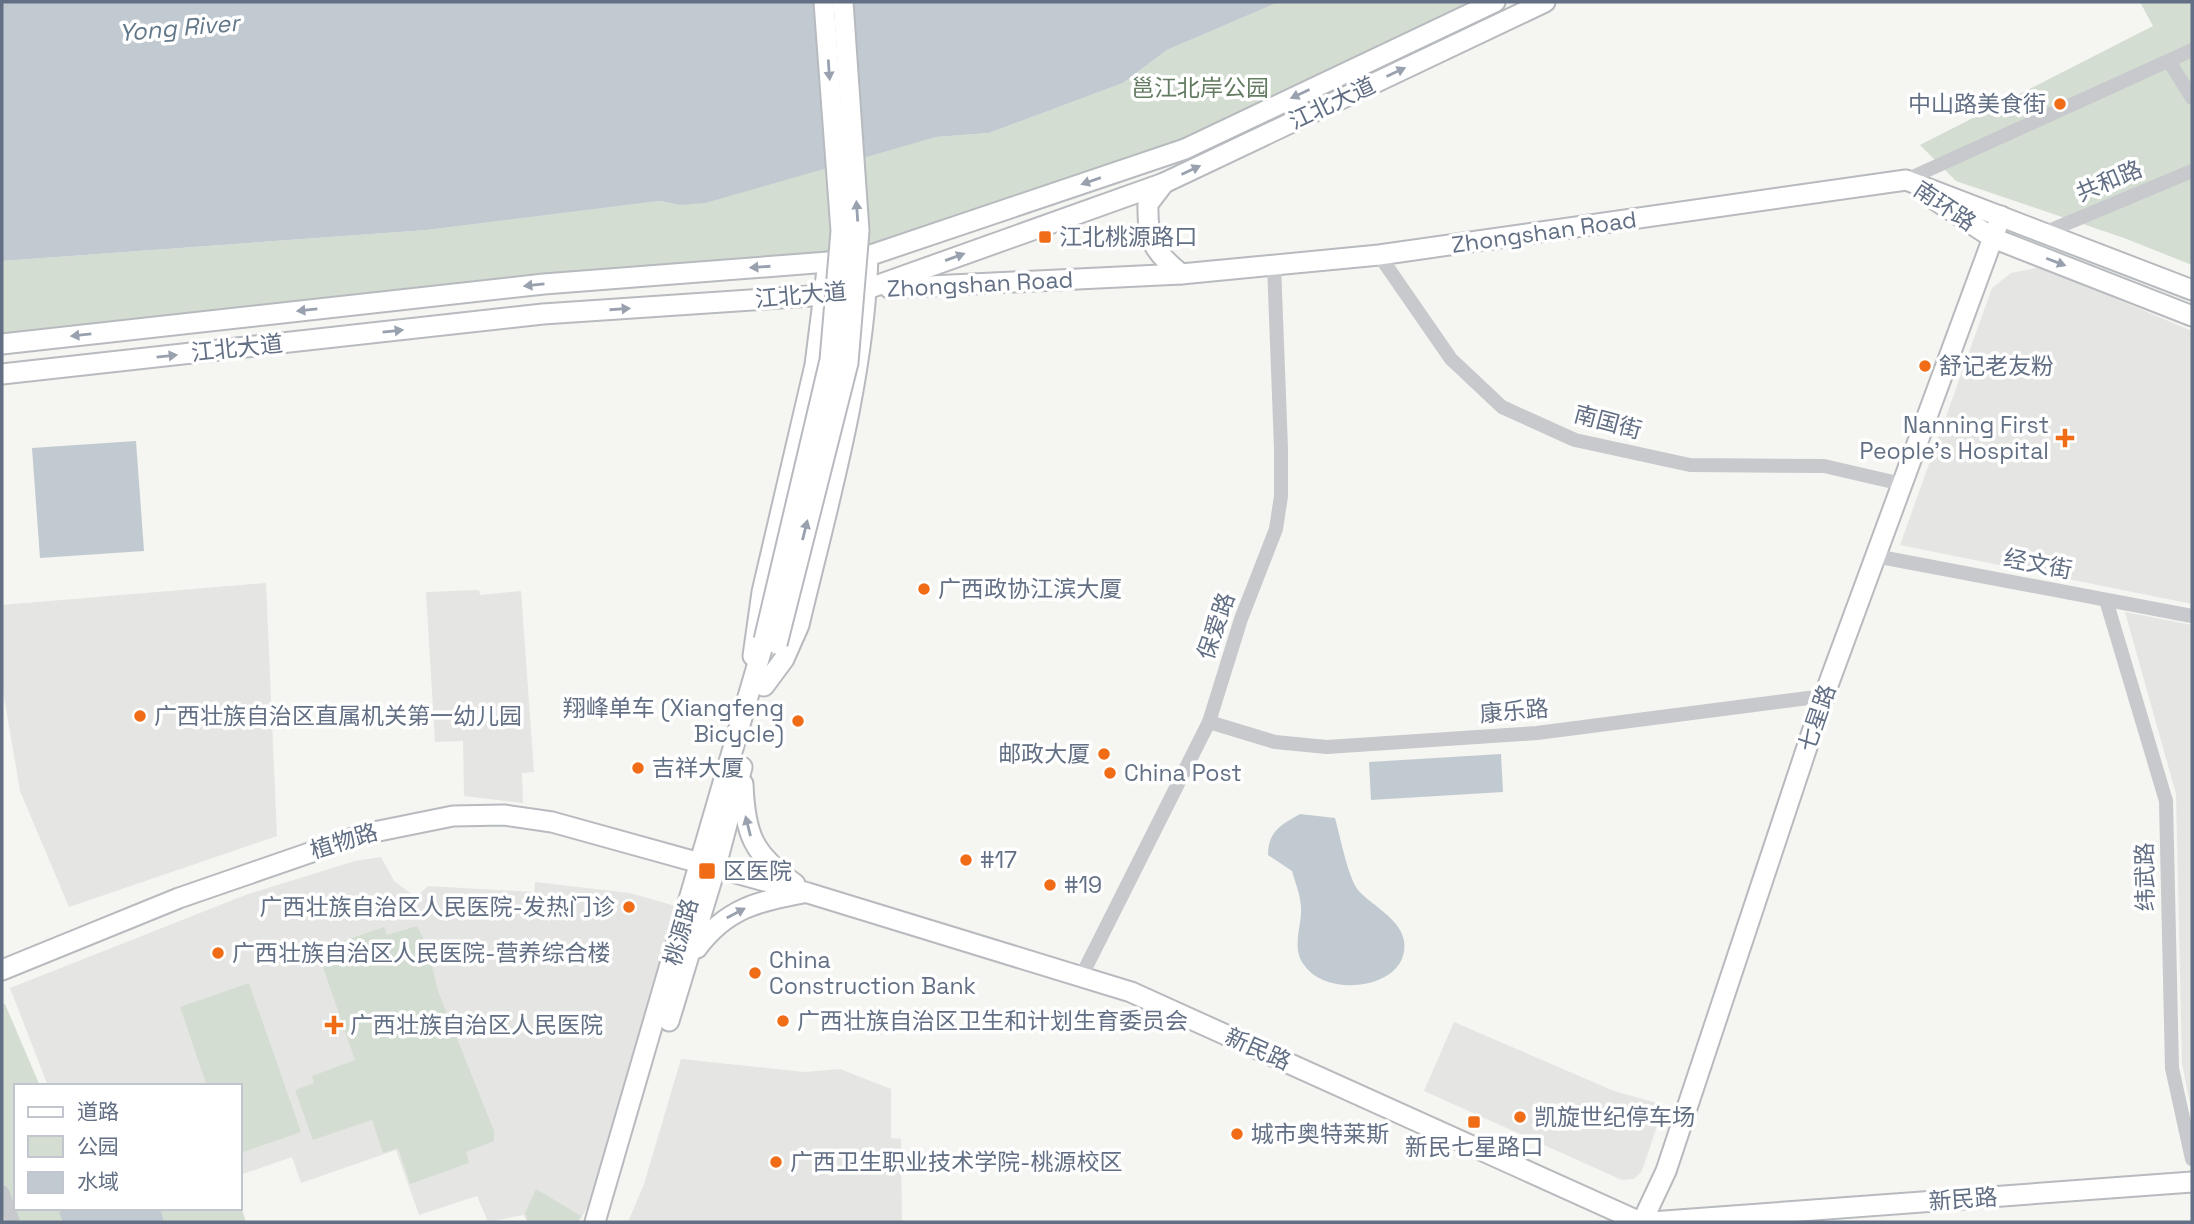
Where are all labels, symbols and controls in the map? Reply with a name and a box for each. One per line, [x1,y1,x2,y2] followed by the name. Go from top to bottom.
[118,7,243,48] water label: Yong River
[824,59,835,81] one-way arrow
[1386,67,1406,78] one-way arrow
[1284,70,1380,136] street label: 江北大道
[1131,73,1269,103] park label: 邕江北岸公园
[1290,89,1311,100] one-way arrow
[1908,89,2046,119] place label: 中山路美食街
[2052,96,2068,112] marker: 中山路美食街
[2071,154,2147,208] street label: 共和路
[1181,164,1201,176] one-way arrow
[1908,174,1982,238] street label: 南环路
[1080,176,1101,187] one-way arrow
[852,199,863,221] one-way arrow
[1450,204,1638,260] street label: Zhongshan Road
[1059,222,1197,252] place label: 江北桃源路口
[1037,229,1053,245] marker: 江北桃源路口
[944,252,965,263] one-way arrow
[2046,257,2067,268] one-way arrow
[749,262,771,273] one-way arrow
[886,264,1074,304] street label: Zhongshan Road
[754,276,848,314] street label: 江北大道
[522,279,544,290] one-way arrow
[609,303,631,314] one-way arrow
[296,305,318,316] one-way arrow
[382,325,404,336] one-way arrow
[190,328,284,368] street label: 江北大道
[70,330,92,341] one-way arrow
[156,351,178,362] one-way arrow
[1939,351,2054,381] place label: 舒记老友粉
[1917,358,1933,374] marker: 舒记老友粉
[1571,399,1645,445] street label: 南国街
[1859,410,2049,466] place label: Nanning First People's Hospital
[2055,428,2075,448] marker: Nanning First People's Hospital
[800,519,811,541] one-way arrow
[2001,543,2075,585] street label: 经文街
[938,574,1122,604] place label: 广西政协江滨大厦
[916,581,932,597] marker: 广西政协江滨大厦
[1191,588,1241,664] street label: 保爱路
[1792,680,1842,756] street label: 七星路
[563,693,784,749] place label: 翔峰单车 (Xiangfeng Bicycle)
[1478,693,1550,729] street label: 康乐路
[154,701,522,731] place label: 广西壮族自治区直属机关第一幼儿园
[132,708,148,724] marker: 广西壮族自治区直属机关第一幼儿园
[790,713,806,729] marker: 翔峰单车 (Xiangfeng Bicycle)
[998,739,1090,769] place label: 邮政大厦
[1096,746,1112,762] marker: 邮政大厦
[652,753,744,783] place label: 吉祥大厦
[1124,758,1242,788] place label: China Post
[630,760,646,776] marker: 吉祥大厦
[1102,765,1118,781] marker: China Post
[742,815,753,837] one-way arrow
[307,817,381,865] street label: 植物路
[2129,842,2161,912] street label: 纬武路
[980,845,1017,875] place label: #17
[958,852,974,868] marker: #17
[723,856,792,886] place label: 区医院
[697,861,717,881] marker: 区医院
[1064,870,1102,900] place label: #19
[1042,877,1058,893] marker: #19
[260,892,615,922] place label: 广西壮族自治区人民医院-发热门诊
[657,895,705,969] street label: 桃源路
[621,899,637,915] marker: 广西壮族自治区人民医院-发热门诊
[726,907,746,919] one-way arrow
[232,938,610,968] place label: 广西壮族自治区人民医院-营养综合楼
[210,945,226,961] marker: 广西壮族自治区人民医院-营养综合楼
[769,945,976,1001] place label: China Construction Bank
[747,965,763,981] marker: China Construction Bank
[797,1006,1188,1036] place label: 广西壮族自治区卫生和计划生育委员会
[350,1010,603,1040] place label: 广西壮族自治区人民医院
[775,1013,791,1029] marker: 广西壮族自治区卫生和计划生育委员会
[324,1015,344,1035] marker: 广西壮族自治区人民医院
[1220,1021,1296,1077] street label: 新民路
[14,1084,242,1210] legend
[77,1098,119,1125] text: 道路
[1534,1102,1695,1132] place label: 凯旋世纪停车场
[1512,1109,1528,1125] marker: 凯旋世纪停车场
[1466,1114,1482,1130] marker: 新民七星路口
[1251,1119,1389,1149] place label: 城市奥特莱斯
[1229,1126,1245,1142] marker: 城市奥特莱斯
[1405,1132,1543,1162] place label: 新民七星路口
[77,1133,119,1160] text: 公园
[790,1147,1122,1177] place label: 广西卫生职业技术学院-桃源校区
[768,1154,784,1170] marker: 广西卫生职业技术学院-桃源校区
[77,1168,119,1195] text: 水域
[1928,1182,1998,1216] street label: 新民路

